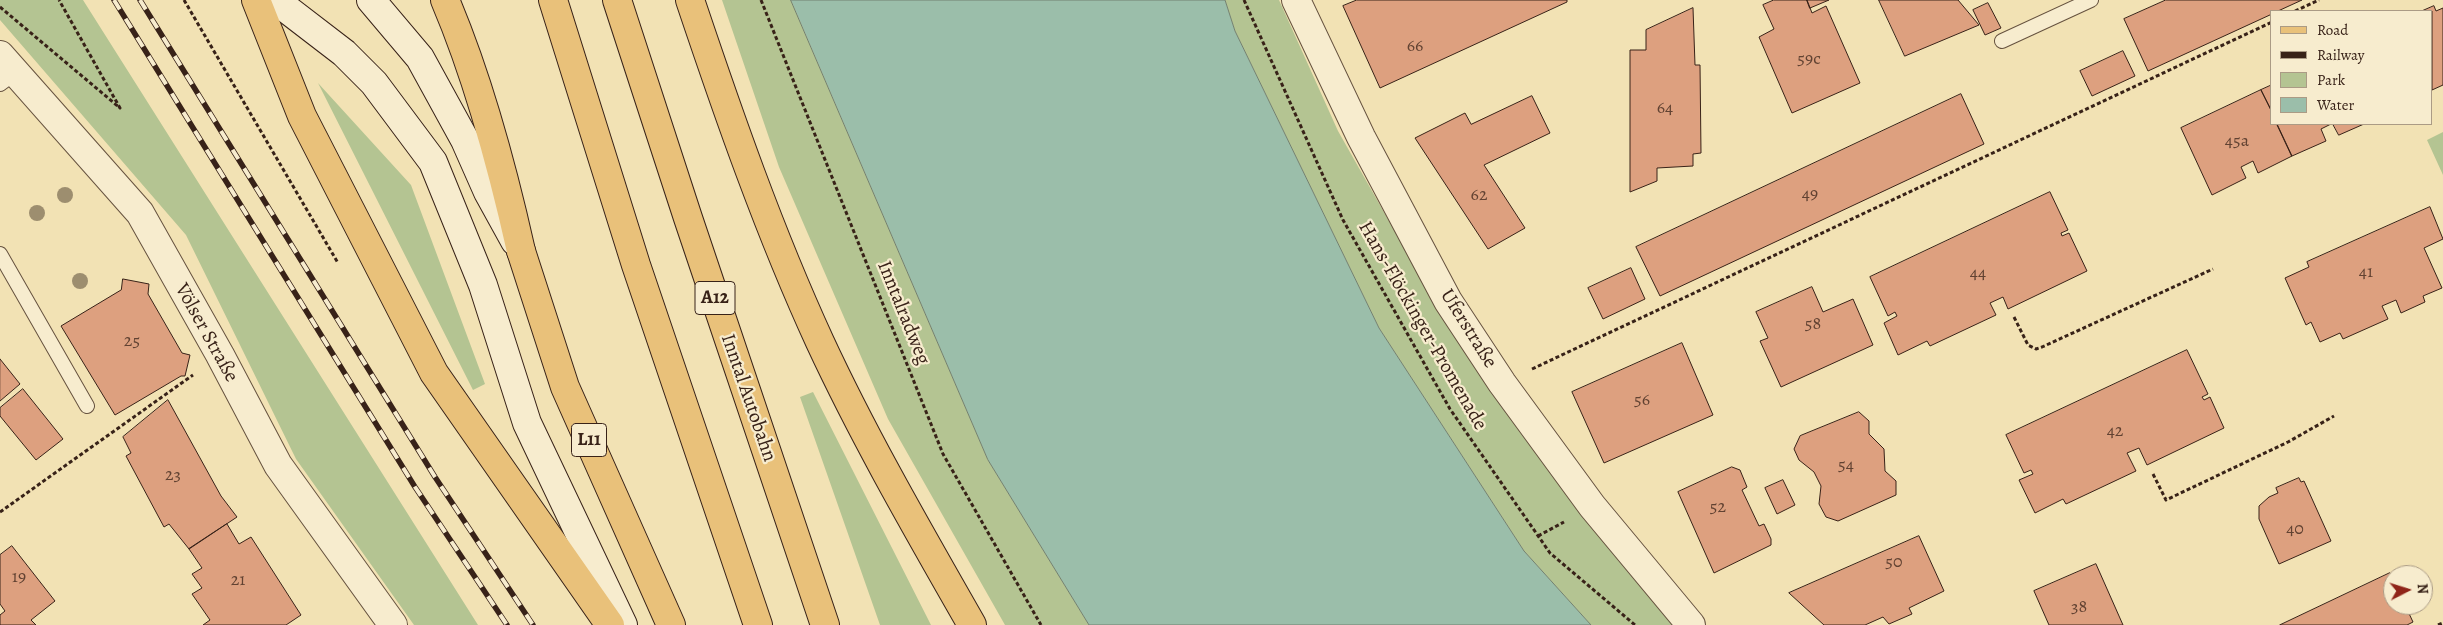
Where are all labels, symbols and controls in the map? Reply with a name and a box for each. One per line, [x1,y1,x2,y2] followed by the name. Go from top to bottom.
[2270,10,2433,125] legend
[2317,20,2348,40] text: Road
[1407,36,1423,58] house number: 66
[2317,45,2364,65] text: Railway
[1797,49,1821,71] house number: 59c
[2317,70,2345,90] text: Park
[2317,95,2354,115] text: Water
[1657,98,1673,120] house number: 64
[2225,131,2249,153] house number: 45a
[1802,184,1818,206] house number: 49
[1471,185,1487,207] house number: 62
[1352,217,1492,435] street label: Hans-Flöckinger-Promenade
[871,258,935,368] street label: Inntalradweg
[2359,262,2373,284] house number: 41
[1970,263,1986,285] house number: 44
[169,280,243,386] street label: Völser Straße
[695,282,735,314] road number: A12
[1434,285,1502,373] street label: Uferstraße
[1805,314,1821,336] house number: 58
[124,331,140,353] house number: 25
[715,331,781,465] street label: Inntal Autobahn
[1634,390,1650,412] house number: 56
[2107,421,2123,443] house number: 42
[572,424,606,456] road number: L11
[1838,455,1854,477] house number: 54
[165,465,181,487] house number: 23
[1710,497,1726,519] house number: 52
[2286,519,2304,541] house number: 40
[1885,552,1903,574] house number: 50
[2383,565,2433,615] north arrow
[12,567,26,589] house number: 19
[231,570,245,592] house number: 21
[2413,583,2432,595] text: N
[2071,597,2087,619] house number: 38

